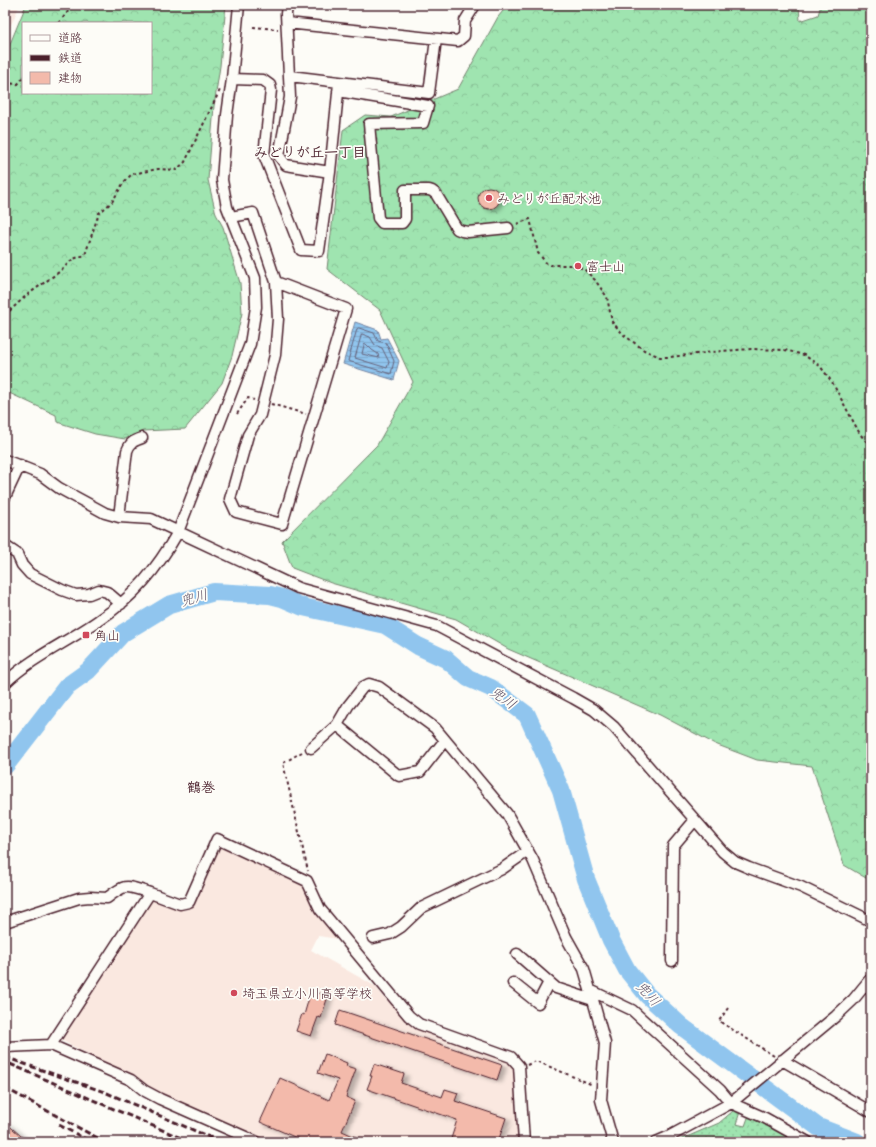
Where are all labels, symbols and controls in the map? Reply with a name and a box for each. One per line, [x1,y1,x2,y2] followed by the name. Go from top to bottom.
[22,22,152,94] legend
[58,27,82,49] text: 道路
[58,47,82,69] text: 鉄道
[58,67,82,89] text: 建物
[254,140,366,165] district label: みどりが丘一丁目
[497,187,601,210] place label: みどりが丘配水池
[484,193,494,203] marker: みどりが丘配水池
[586,255,625,278] place label: 富士山
[573,261,583,271] marker: 富士山
[177,582,211,614] water label: 兜川
[94,624,120,647] place label: 角山
[81,630,91,640] marker: 角山
[484,680,522,716] water label: 兜川
[187,775,215,800] district label: 鶴巻
[629,975,667,1013] water label: 兜川
[242,982,372,1005] place label: 埼玉県立小川高等学校
[229,988,239,998] marker: 埼玉県立小川高等学校

